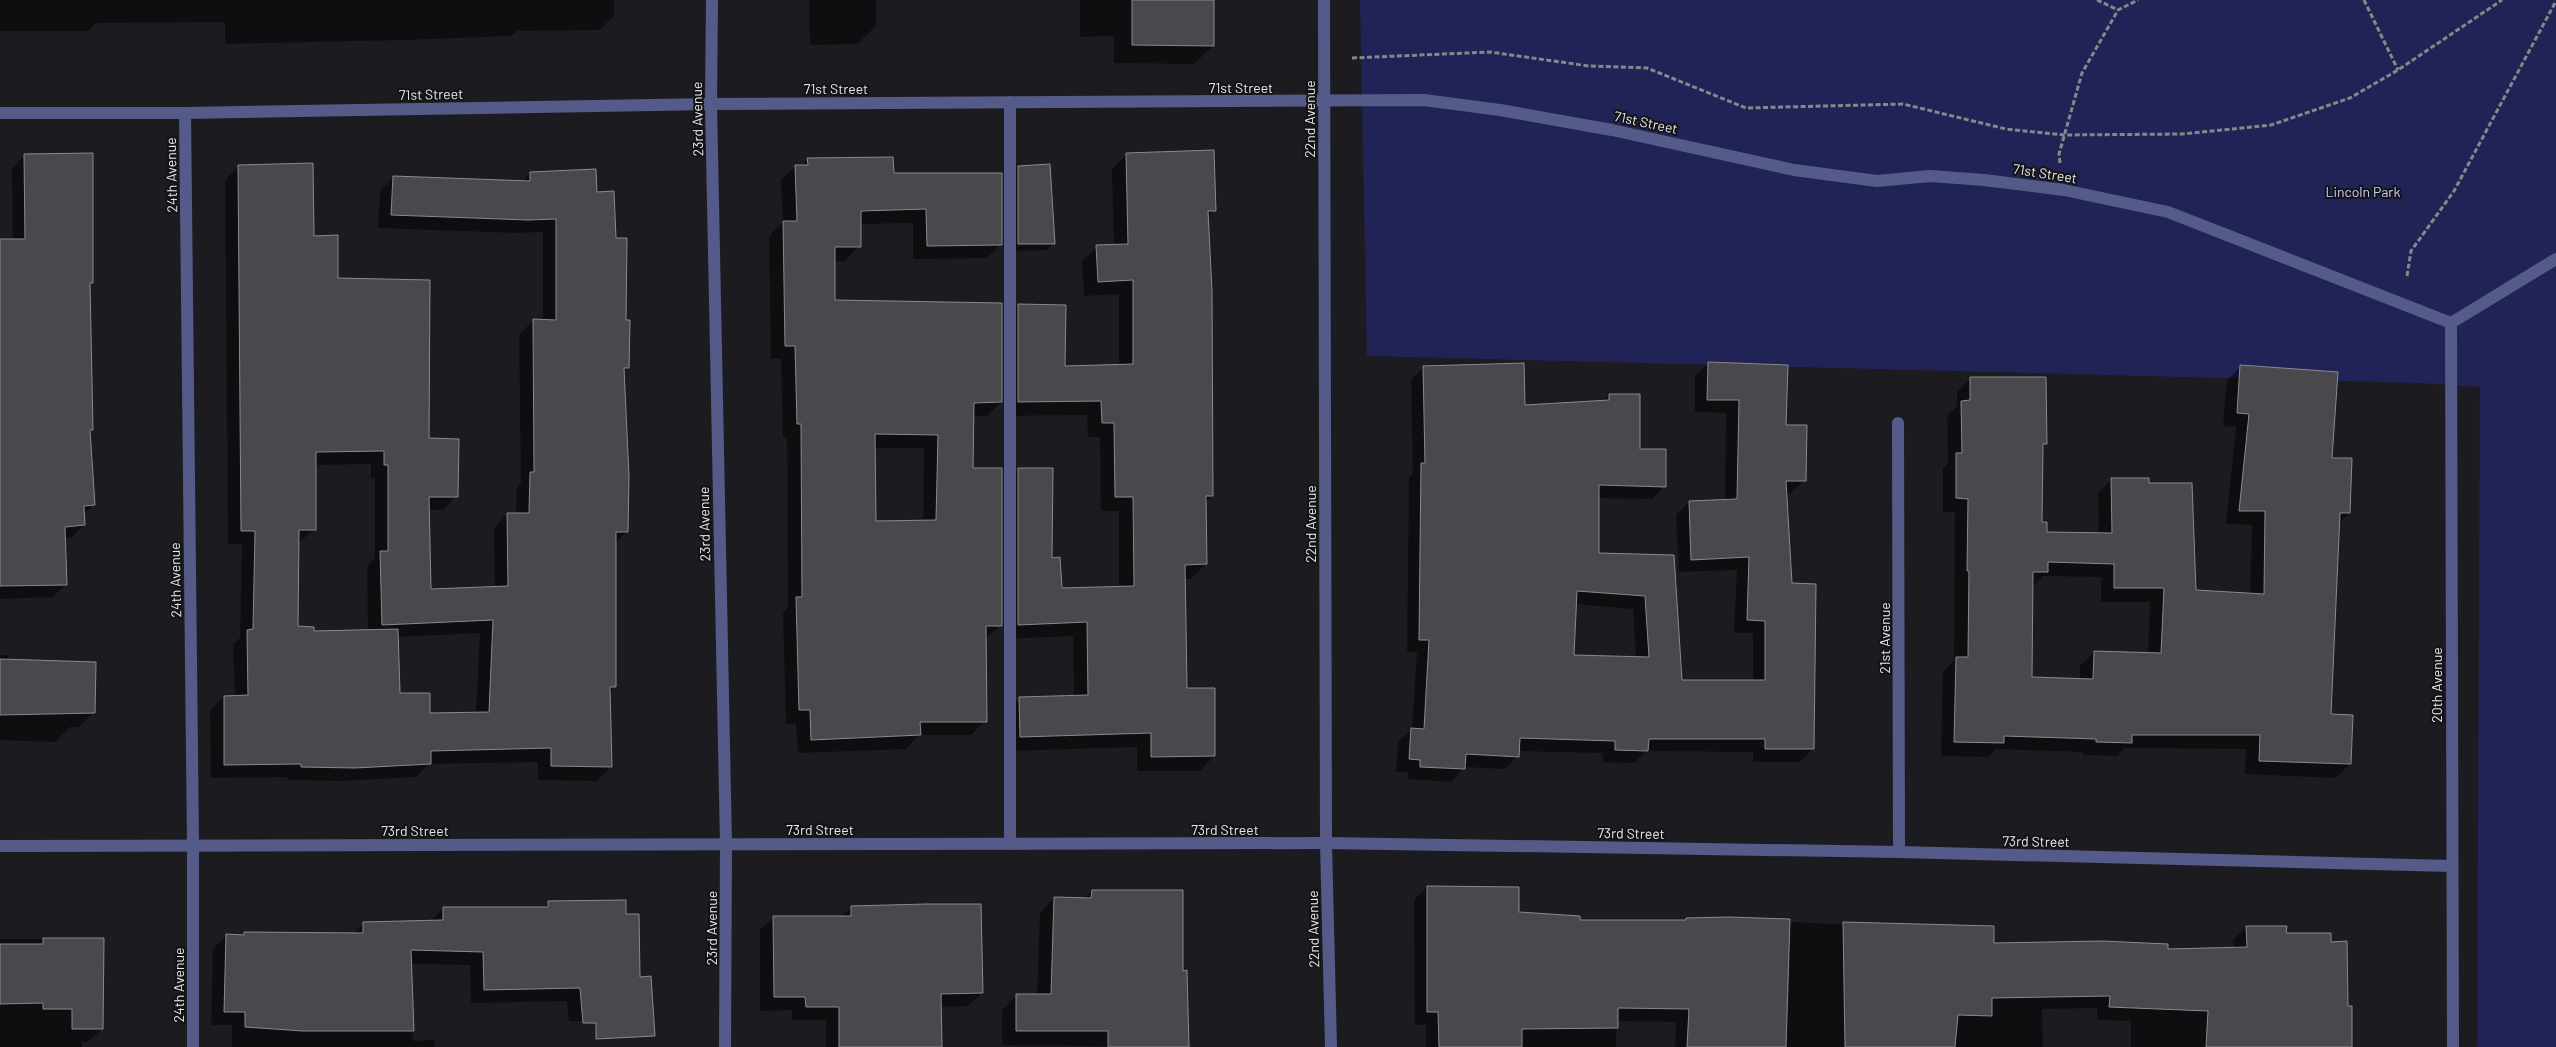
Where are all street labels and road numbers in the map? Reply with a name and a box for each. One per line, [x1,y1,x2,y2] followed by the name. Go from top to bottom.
[1209,79,1273,96] street label: 71st Street
[804,80,868,97] street label: 71st Street
[1301,80,1318,158] street label: 22nd Avenue
[688,82,706,156] street label: 23rd Avenue
[399,85,463,103] street label: 71st Street
[1613,107,1679,137] street label: 71st Street
[162,137,180,213] street label: 24th Avenue
[2012,160,2078,186] street label: 71st Street
[1302,485,1319,563] street label: 22nd Avenue
[695,487,713,561] street label: 23rd Avenue
[166,542,184,618] street label: 24th Avenue
[1876,602,1893,674] street label: 21st Avenue
[2428,647,2445,723] street label: 20th Avenue
[786,821,854,838] street label: 73rd Street
[1191,821,1259,838] street label: 73rd Street
[381,822,449,839] street label: 73rd Street
[1597,824,1665,842] street label: 73rd Street
[2002,832,2070,850] street label: 73rd Street
[1304,890,1322,968] street label: 22nd Avenue
[703,891,720,965] street label: 23rd Avenue
[170,947,187,1023] street label: 24th Avenue

